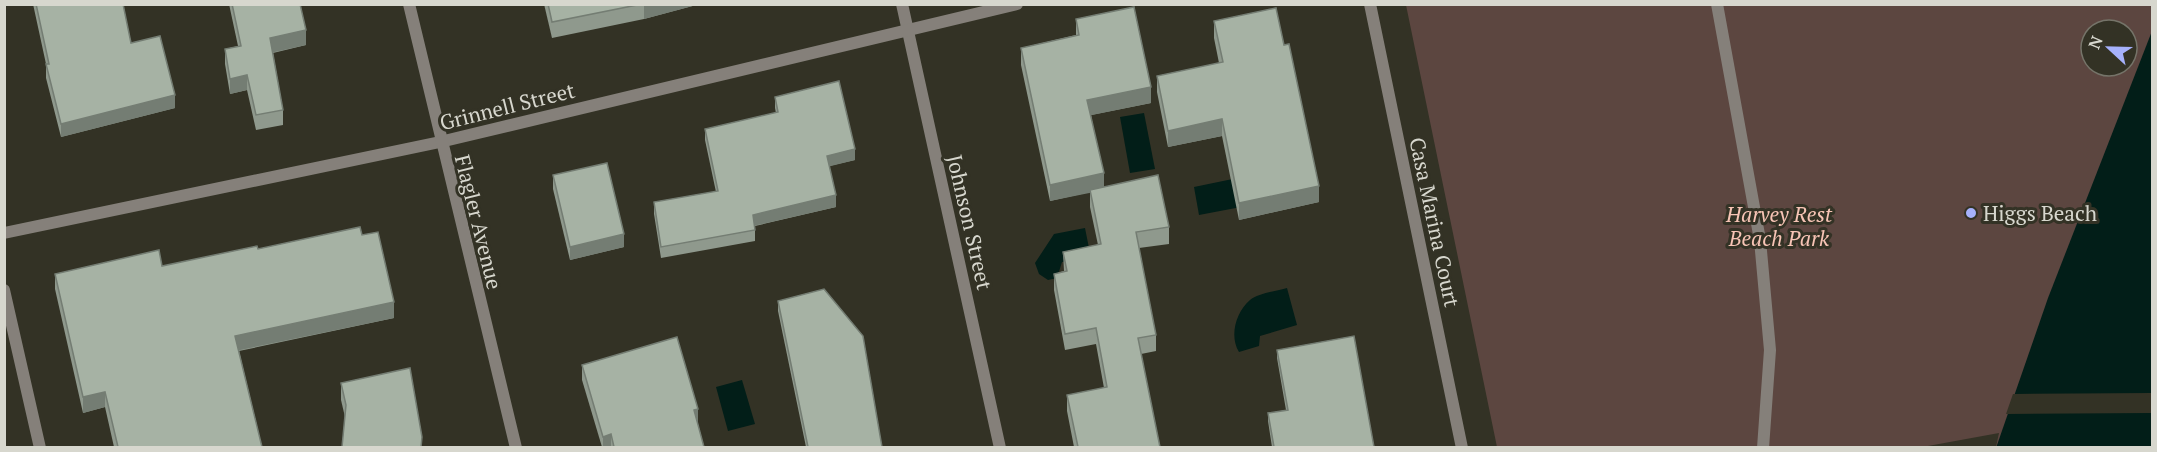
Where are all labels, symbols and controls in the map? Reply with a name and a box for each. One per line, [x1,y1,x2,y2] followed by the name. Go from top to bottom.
[2079,18,2139,78] north arrow
[2083,33,2108,52] text: N
[437,76,578,136] street label: Grinnell Street
[1403,135,1467,310] street label: Casa Marina Court
[449,152,509,292] street label: Flagler Avenue
[941,152,999,293] street label: Johnson Street
[1983,199,2097,227] place label: Higgs Beach
[1725,200,1833,252] park label: Harvey Rest Beach Park
[1964,206,1978,220] marker: Higgs Beach

